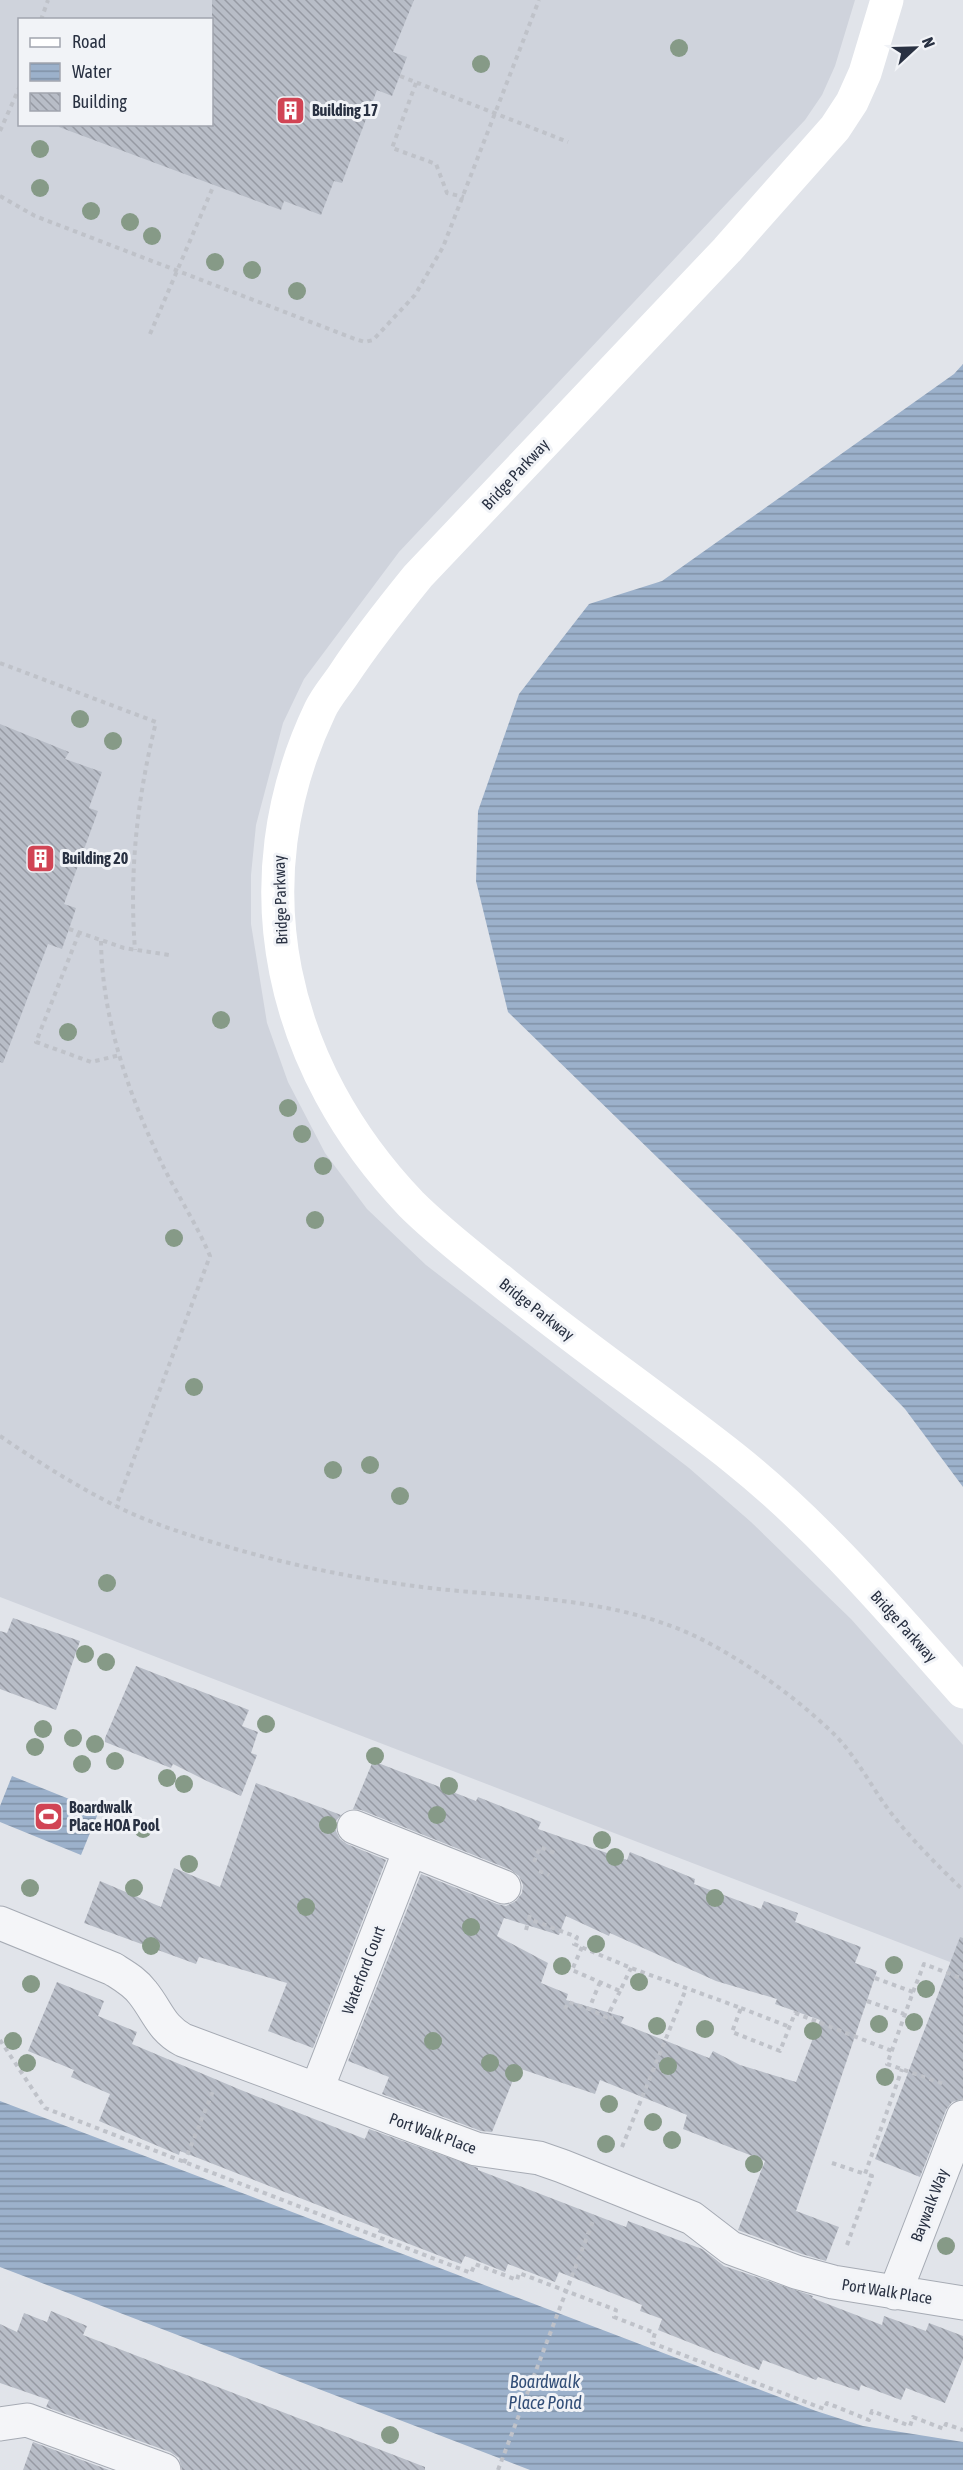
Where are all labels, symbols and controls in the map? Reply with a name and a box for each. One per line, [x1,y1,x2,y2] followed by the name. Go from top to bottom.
[18,18,213,126] legend
[885,18,945,78] north arrow
[72,31,106,52] text: Road
[919,35,939,50] text: N
[72,61,112,82] text: Water
[72,91,127,112] text: Building
[275,94,307,126] building icon: Building 17
[312,101,378,119] place label: Building 17
[478,435,553,514] street label: Bridge Parkway
[25,842,57,874] building icon: Building 20
[62,849,129,867] place label: Building 20
[269,854,292,945] street label: Bridge Parkway
[495,1274,578,1345] street label: Bridge Parkway
[867,1587,941,1666] street label: Bridge Parkway
[69,1798,160,1834] place label: Boardwalk Place HOA Pool
[32,1800,64,1832] sports icon: Boardwalk Place HOA Pool
[338,1923,388,2017] street label: Waterford Court
[387,2109,479,2157] street label: Port Walk Place
[907,2165,952,2245] street label: Baywalk Way
[841,2275,933,2307] street label: Port Walk Place
[508,2371,582,2413] water label: Boardwalk Place Pond

